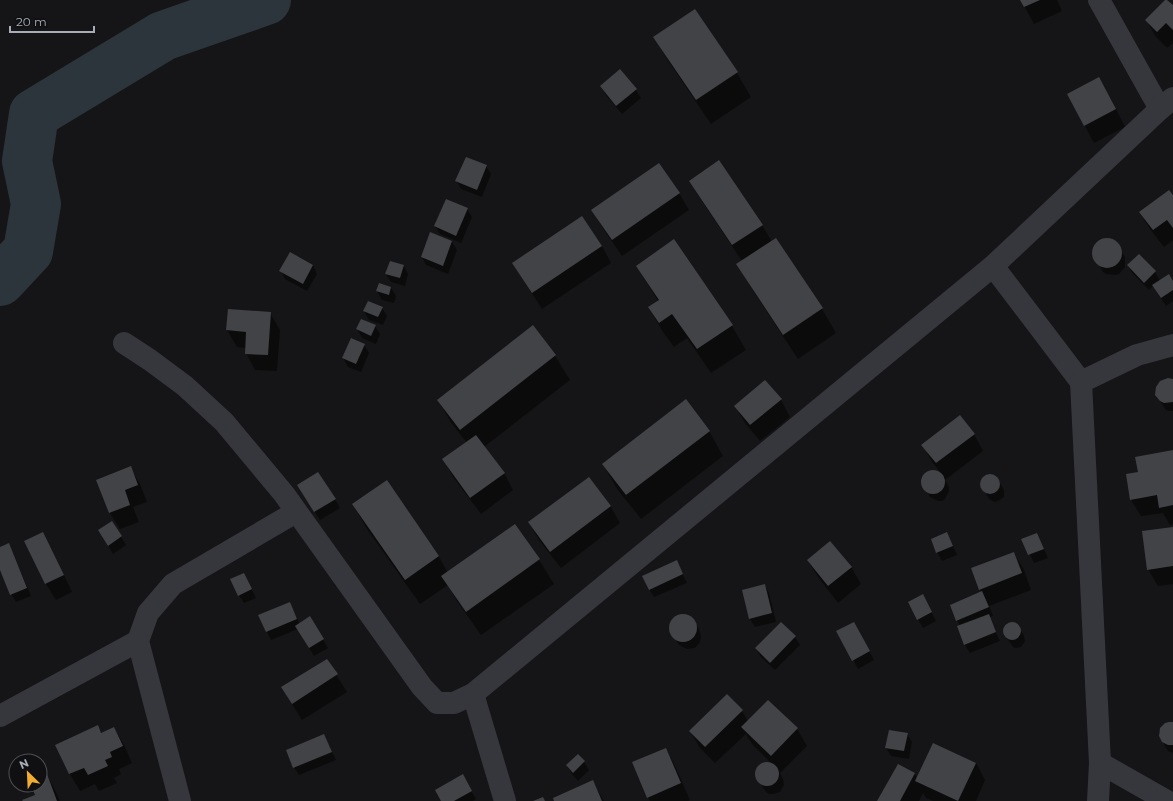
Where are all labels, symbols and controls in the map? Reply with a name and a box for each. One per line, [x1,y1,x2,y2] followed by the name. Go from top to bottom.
[10,8,94,34] scale bar
[16,14,47,29] text: 20 m
[8,753,48,793] north arrow
[17,756,31,772] text: N

